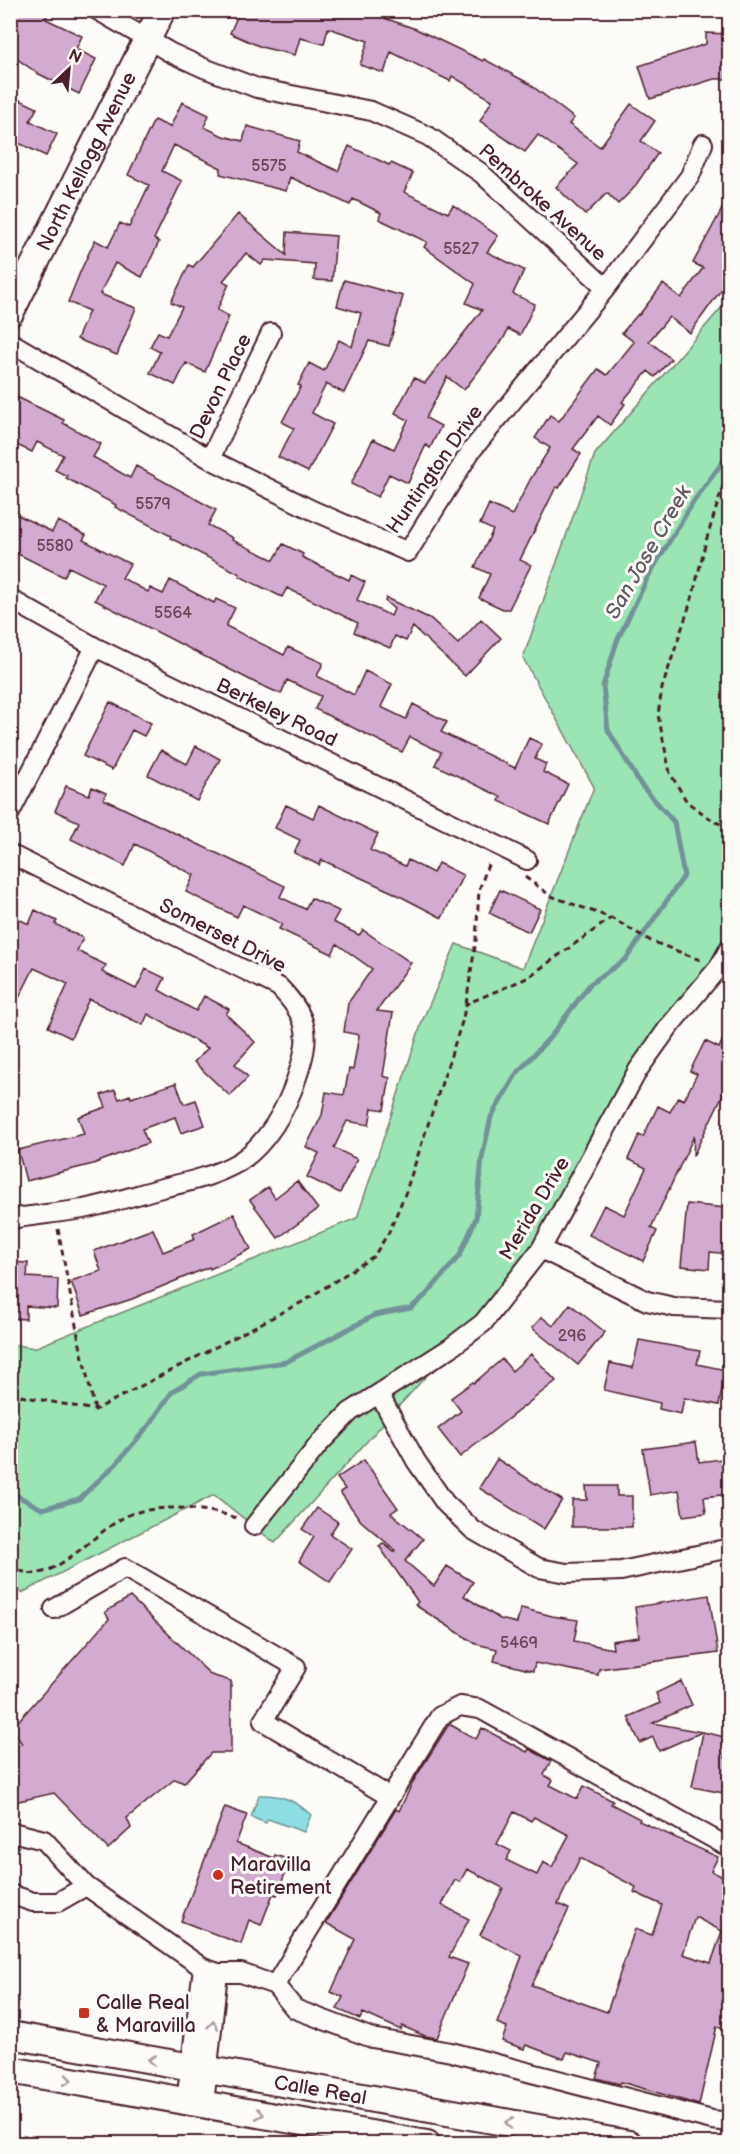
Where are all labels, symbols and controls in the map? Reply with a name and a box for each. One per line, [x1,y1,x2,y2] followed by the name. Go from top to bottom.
[39,39,99,99] north arrow
[65,46,84,68] text: N
[32,68,142,255] street label: North Kellogg Avenue
[473,139,611,267] street label: Pembroke Avenue
[251,157,287,176] house number: 5575
[443,240,479,259] house number: 5527
[185,330,257,443] street label: Devon Place
[382,401,488,538] street label: Huntington Drive
[600,480,697,623] water label: San Jose Creek
[135,495,171,514] house number: 5579
[36,537,74,556] house number: 5580
[154,604,192,623] house number: 5564
[212,673,341,753] street label: Berkeley Road
[155,894,290,978] street label: Somerset Drive
[495,1152,575,1265] street label: Merida Drive
[558,1327,586,1346] house number: 296
[500,1634,538,1653] house number: 5469
[230,1853,331,1900] place label: Maravilla Retirement
[211,1868,225,1882] marker: Maravilla Retirement
[96,1991,196,2038] place label: Calle Real & Maravilla
[77,2006,91,2020] marker: Calle Real & Maravilla
[206,2021,219,2030] one-way arrow
[147,2054,157,2066] one-way arrow
[272,2071,368,2111] street label: Calle Real
[63,2073,73,2086] one-way arrow
[255,2107,265,2120] one-way arrow
[505,2117,514,2129] one-way arrow

